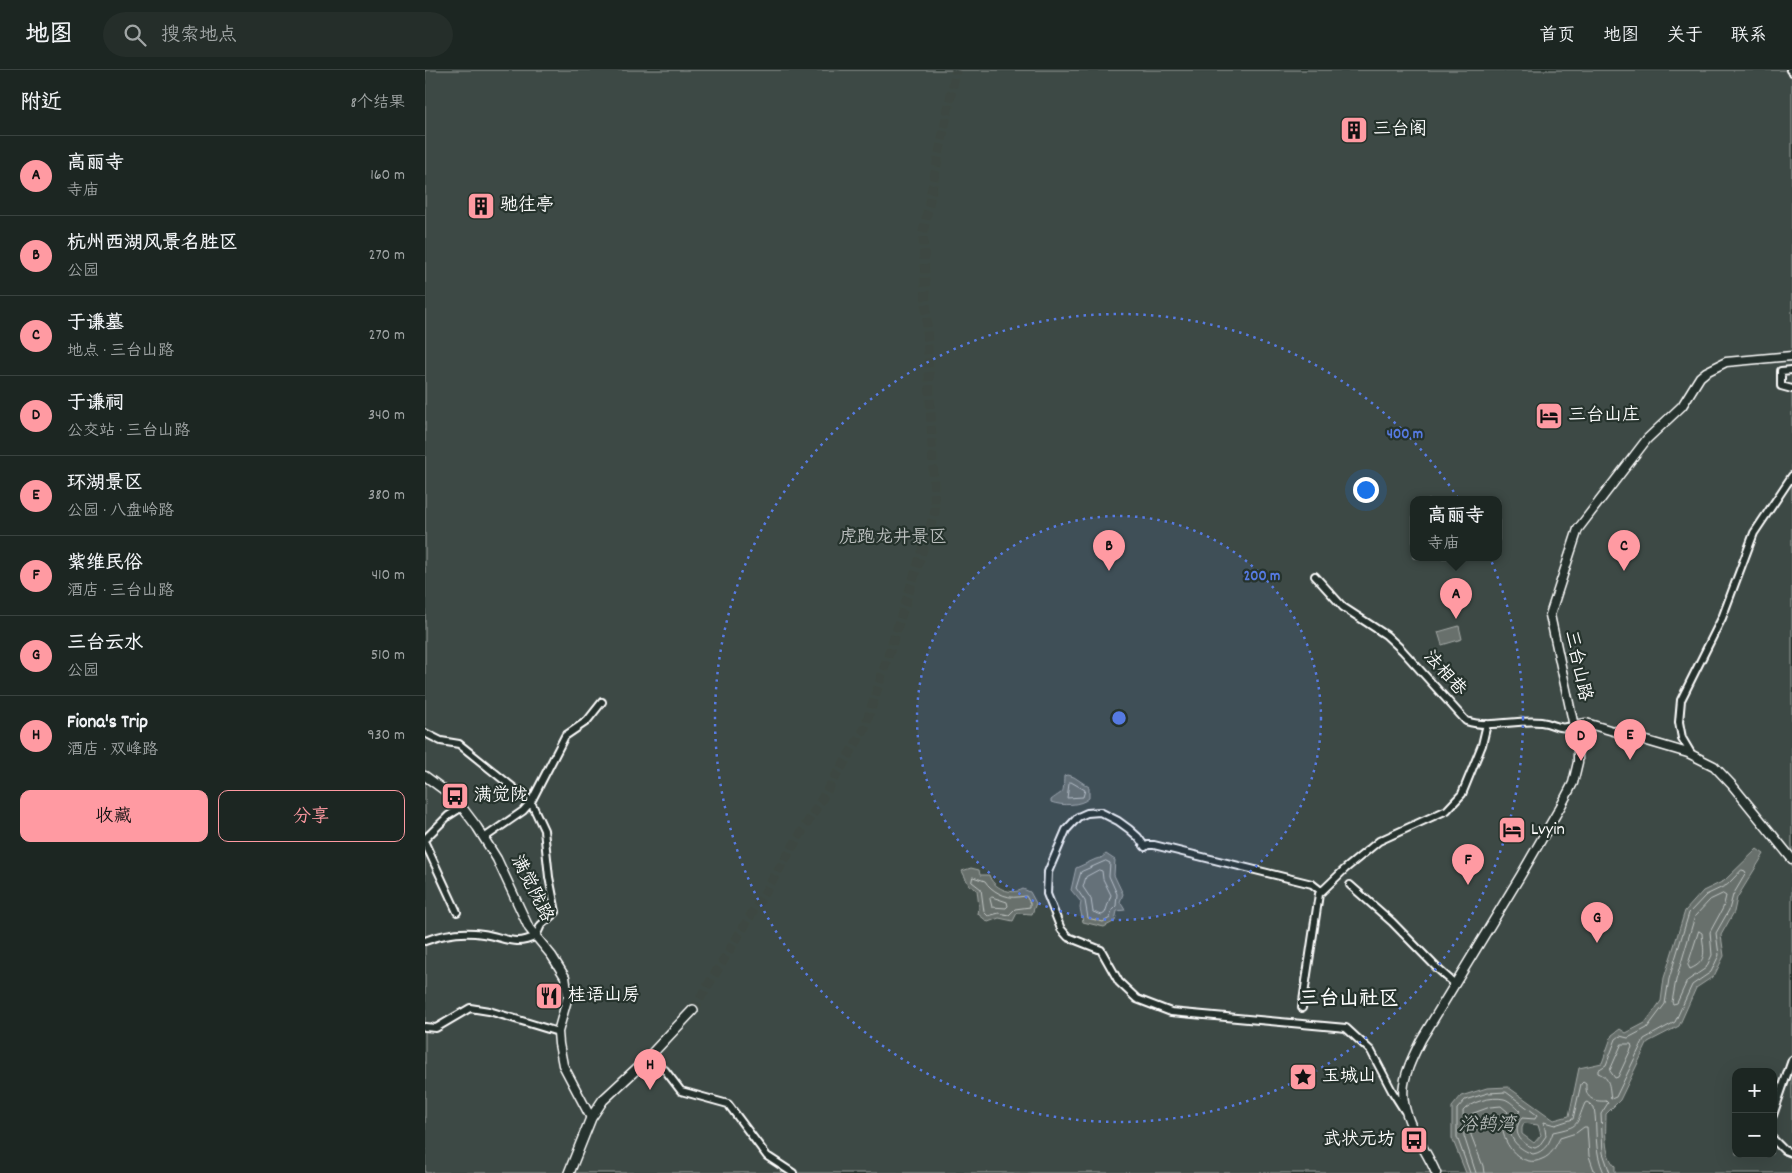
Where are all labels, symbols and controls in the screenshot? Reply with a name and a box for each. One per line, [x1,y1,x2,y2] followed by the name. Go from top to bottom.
[103,12,453,57] search box
[25,19,73,53] text: 地图
[121,21,149,49] icon: search
[161,23,237,50] text: 搜索地点
[1539,24,1575,49] text: 首页
[1603,24,1639,49] text: 地图
[1667,24,1703,49] text: 关于
[1731,24,1767,49] text: 联系
[20,89,62,119] text: 附近
[351,92,405,115] text: 8个结果
[1339,115,1369,145] building icon: 三台阁
[1373,118,1427,143] place label: 三台阁
[67,151,124,178] text: 高丽寺
[32,164,40,187] text: A
[370,164,405,187] text: 160 m
[67,180,99,203] text: 寺庙
[466,191,496,221] building icon: 驰往亭
[500,194,554,219] place label: 驰往亭
[67,231,238,258] text: 杭州西湖风景名胜区
[32,244,40,267] text: B
[369,244,405,267] text: 270 m
[67,260,99,283] text: 公园
[67,311,124,338] text: 于谦墓
[32,324,40,347] text: C
[369,324,405,347] text: 270 m
[67,340,174,363] text: 地点 · 三台山路
[67,391,124,418] text: 于谦祠
[1534,401,1564,431] hotel icon: 三台山庄
[32,404,40,427] text: D
[368,404,405,427] text: 340 m
[1568,404,1640,429] place label: 三台山庄
[67,420,190,443] text: 公交站 · 三台山路
[1387,424,1423,446] text: 400 m
[67,471,143,498] text: 环湖景区
[1353,477,1379,503] your location
[32,484,40,507] text: E
[368,484,405,507] text: 380 m
[1410,496,1502,561] popup
[67,500,174,523] text: 公园 · 八盘岭路
[1427,504,1485,531] text: 高丽寺
[839,526,947,551] park label: 虎跑龙井景区
[1093,530,1125,571] pin: B
[1608,530,1640,571] pin: C
[1427,533,1460,556] text: 寺庙
[67,551,143,578] text: 紫维民俗
[32,564,40,587] text: F
[371,564,405,587] text: 410 m
[1244,566,1280,588] text: 200 m
[1440,578,1472,619] pin: A
[67,580,174,603] text: 酒店 · 三台山路
[1557,628,1597,704] street label: 三台山路
[67,631,143,658] text: 三台云水
[32,644,40,667] text: G
[371,644,405,667] text: 510 m
[1417,646,1471,702] street label: 法相巷
[67,660,99,683] text: 公园
[1110,709,1128,727] centre of rings
[67,710,148,737] text: Fiona's Trip
[1614,719,1646,760] pin: E
[1565,720,1597,761] pin: D
[32,724,40,747] text: H
[367,724,405,747] text: 930 m
[67,739,158,762] text: 酒店 · 双峰路
[440,781,470,811] bus stop icon: 满觉陇
[474,784,528,809] place label: 满觉陇
[20,790,208,842] button: 收藏
[218,790,405,842] button: 分享
[1497,815,1527,845] hotel icon: Lvyin
[1531,818,1565,843] place label: Lvyin
[1452,844,1484,885] pin: F
[504,851,558,927] street label: 满觉陇路
[1581,902,1613,943] pin: G
[534,981,564,1011] restaurant icon: 桂语山房
[568,984,640,1009] place label: 桂语山房
[1299,986,1399,1014] district label: 三台山社区
[634,1049,666,1090] pin: H
[1288,1062,1318,1092] place icon: 玉城山
[1322,1065,1376,1090] place label: 玉城山
[1732,1068,1777,1158] map controls
[1732,1068,1777,1113] button: +
[1458,1113,1518,1140] water label: 浴鹄湾
[1732,1113,1777,1158] button: −
[1399,1125,1429,1155] bus stop icon: 武状元坊
[1323,1128,1395,1153] place label: 武状元坊

